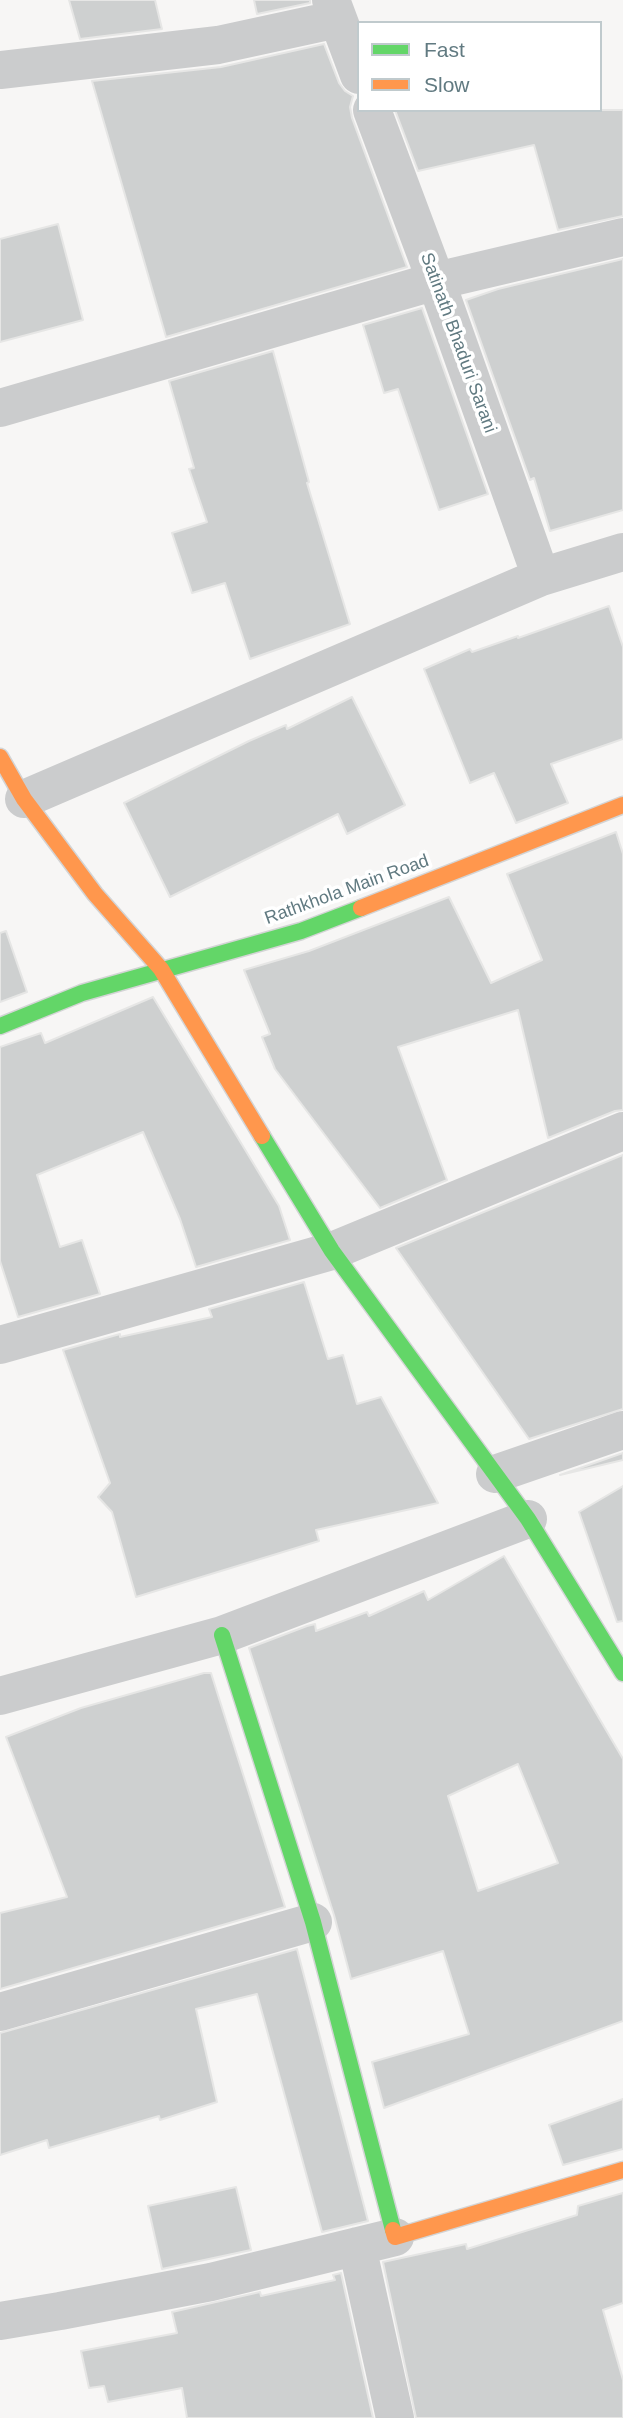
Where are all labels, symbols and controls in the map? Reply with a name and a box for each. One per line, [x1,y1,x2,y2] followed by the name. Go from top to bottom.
[357,21,602,112] legend
[424,38,465,61] text: Fast
[424,73,470,96] text: Slow
[415,250,501,436] street label: Satinath Bhaduri Sarani
[262,850,432,930] street label: Rathkhola Main Road

